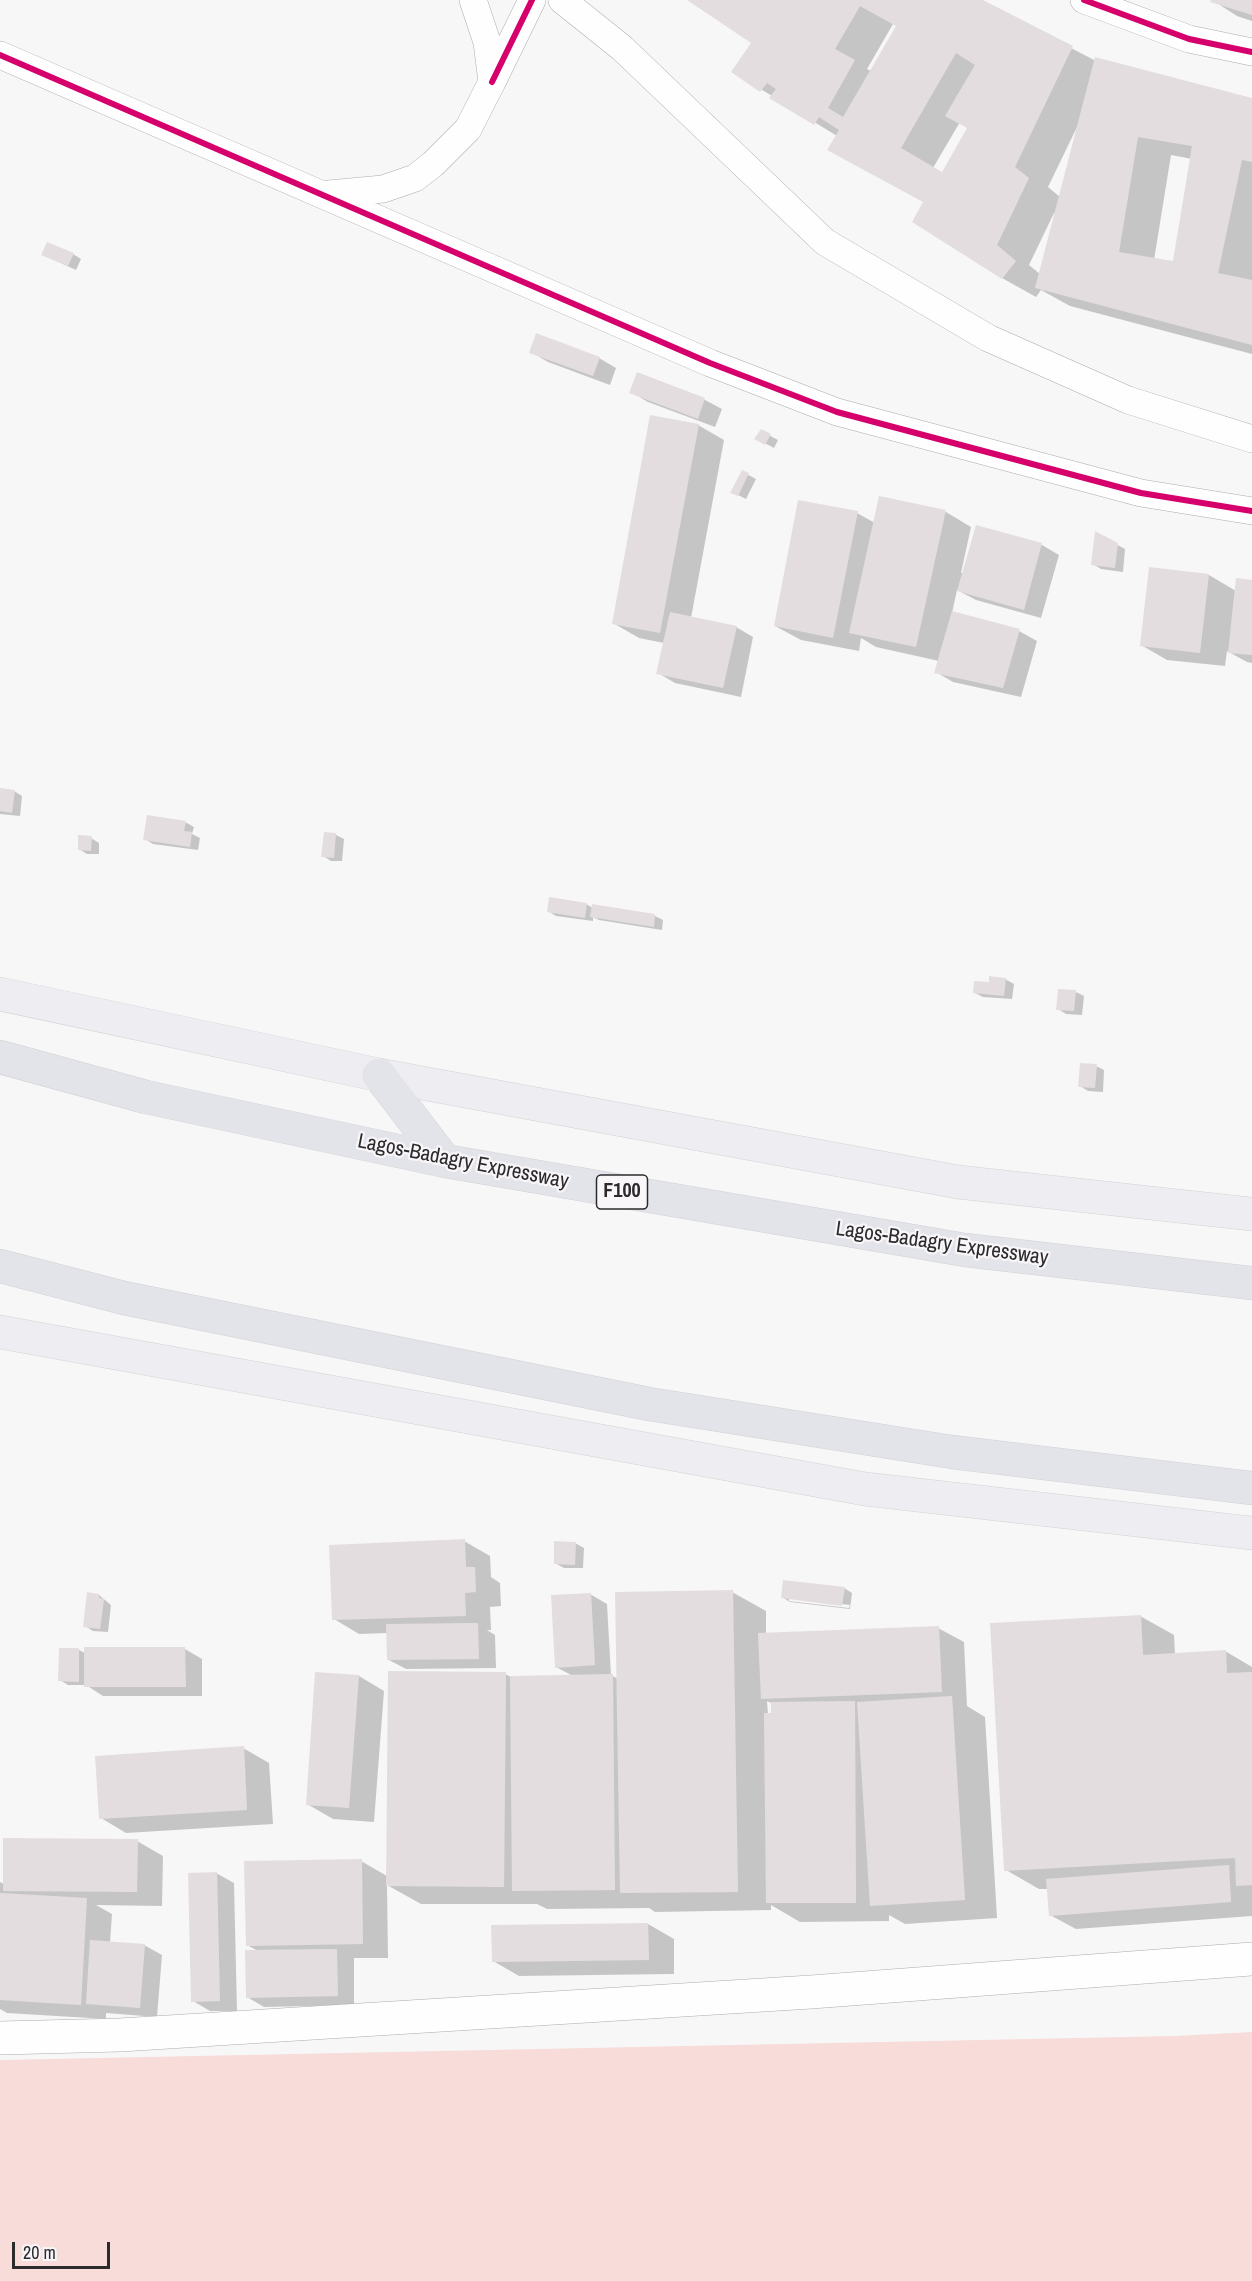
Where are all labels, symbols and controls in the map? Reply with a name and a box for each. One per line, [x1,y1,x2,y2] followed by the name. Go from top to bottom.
[355,1129,571,1195] street label: Lagos-Badagry Expressway
[596,1175,648,1209] road number: F100
[834,1217,1050,1271] street label: Lagos-Badagry Expressway
[15,2230,112,2268] scale bar
[23,2240,56,2265] text: 20 m

